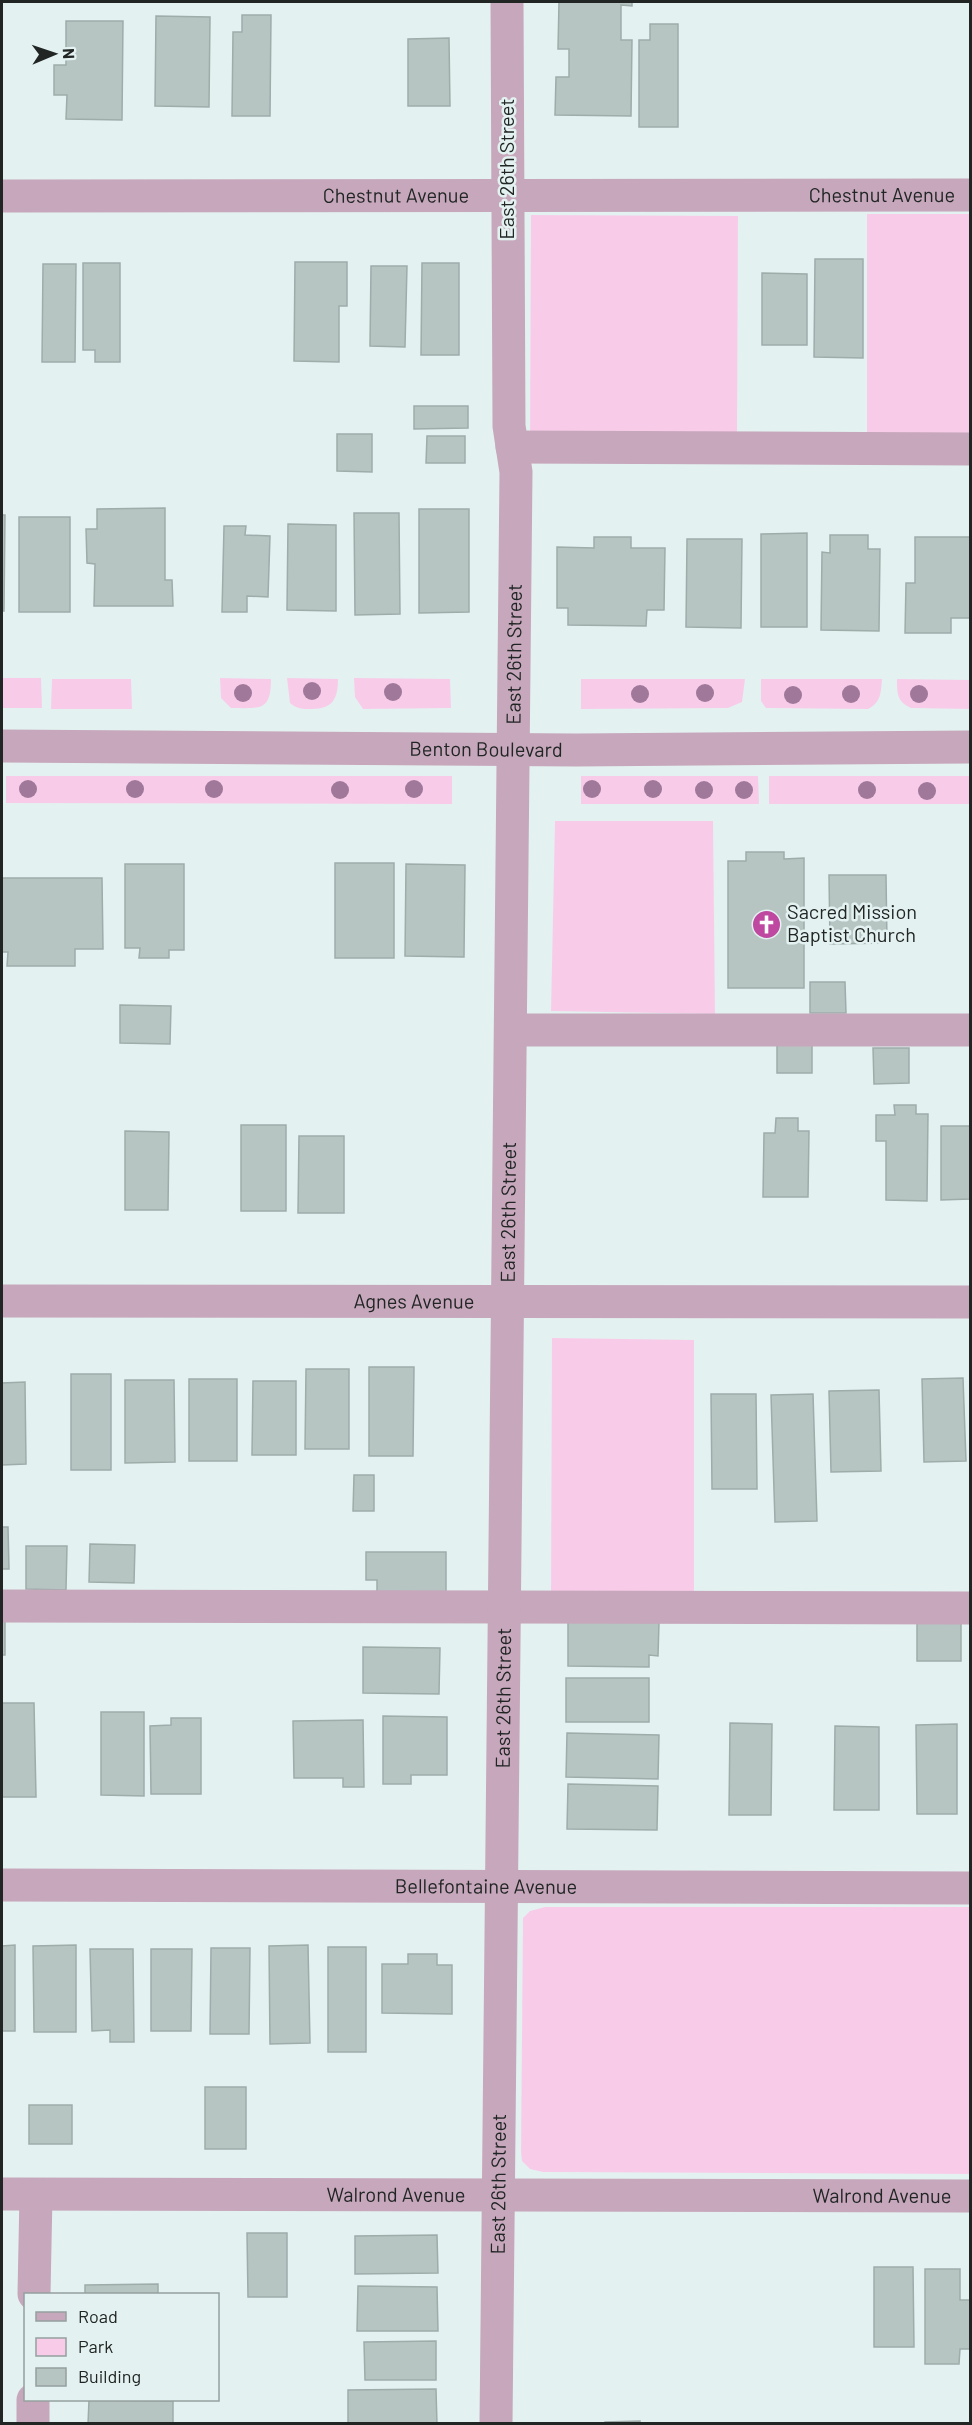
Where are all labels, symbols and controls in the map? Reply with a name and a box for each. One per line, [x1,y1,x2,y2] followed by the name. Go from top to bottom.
[24,24,84,84] north arrow
[60,48,79,59] text: N
[494,99,518,239] street label: East 26th Street
[809,182,955,206] street label: Chestnut Avenue
[323,183,469,207] street label: Chestnut Avenue
[500,583,526,725] street label: East 26th Street
[409,736,563,761] street label: Benton Boulevard
[787,899,917,946] place label: Sacred Mission Baptist Church
[750,908,782,940] church icon: Sacred Mission Baptist Church
[495,1141,520,1283] street label: East 26th Street
[354,1288,474,1312] street label: Agnes Avenue
[490,1627,515,1769] street label: East 26th Street
[395,1873,577,1898] street label: Bellefontaine Avenue
[485,2113,510,2255] street label: East 26th Street
[327,2182,465,2206] street label: Walrond Avenue
[813,2183,951,2207] street label: Walrond Avenue
[24,2293,219,2401] legend
[78,2305,118,2327] text: Road
[78,2335,113,2357] text: Park
[78,2365,141,2387] text: Building

